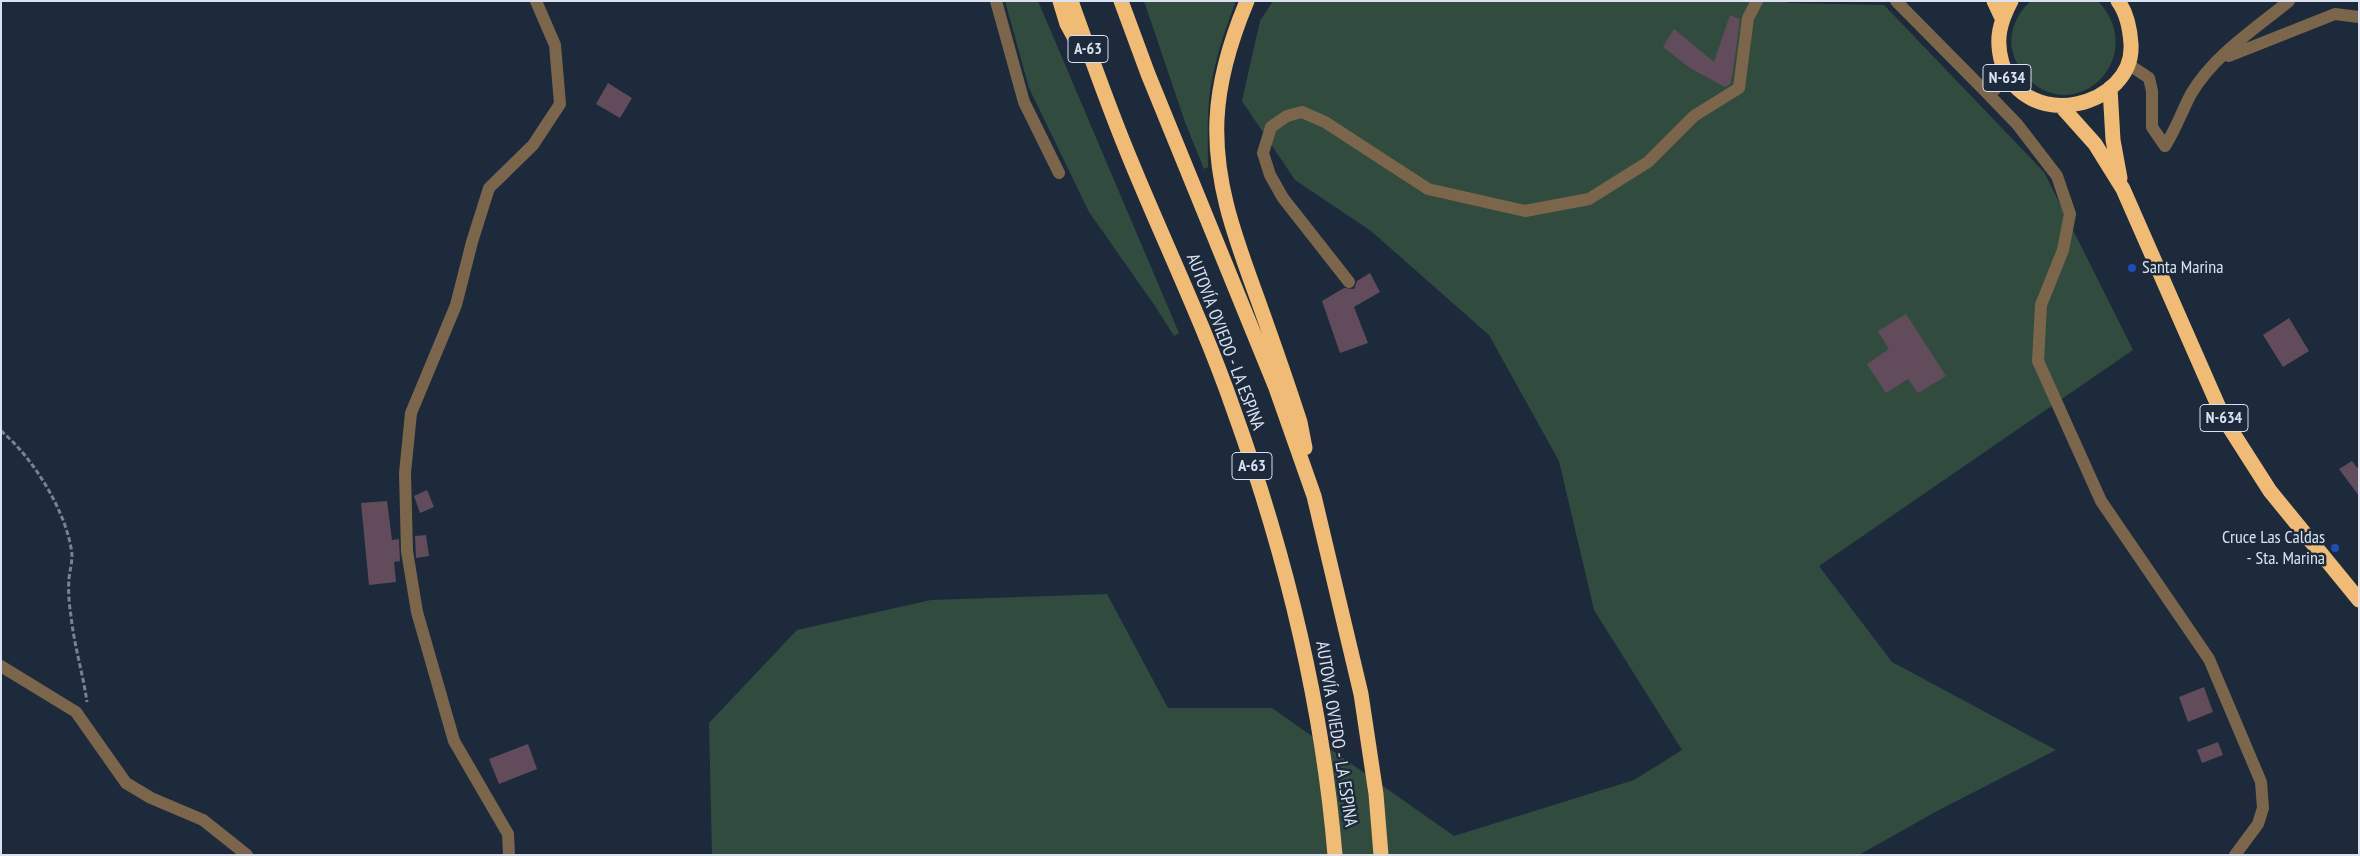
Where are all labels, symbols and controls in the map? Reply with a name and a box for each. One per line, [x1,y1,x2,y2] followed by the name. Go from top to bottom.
[1068,36,1108,62] road number: A-63
[1983,64,2031,92] road number: N-634
[1181,251,1269,433] street label: AUTOVÍA OVIEDO - LA ESPINA
[2142,257,2223,279] place label: Santa Marina
[2126,262,2138,274] marker: Santa Marina
[2200,404,2248,432] road number: N-634
[1232,452,1272,480] road number: A-63
[2222,527,2325,570] place label: Cruce Las Caldas - Sta. Marina
[2329,542,2341,554] marker: Cruce Las Caldas - Sta. Marina
[1311,640,1361,828] street label: AUTOVÍA OVIEDO - LA ESPINA

